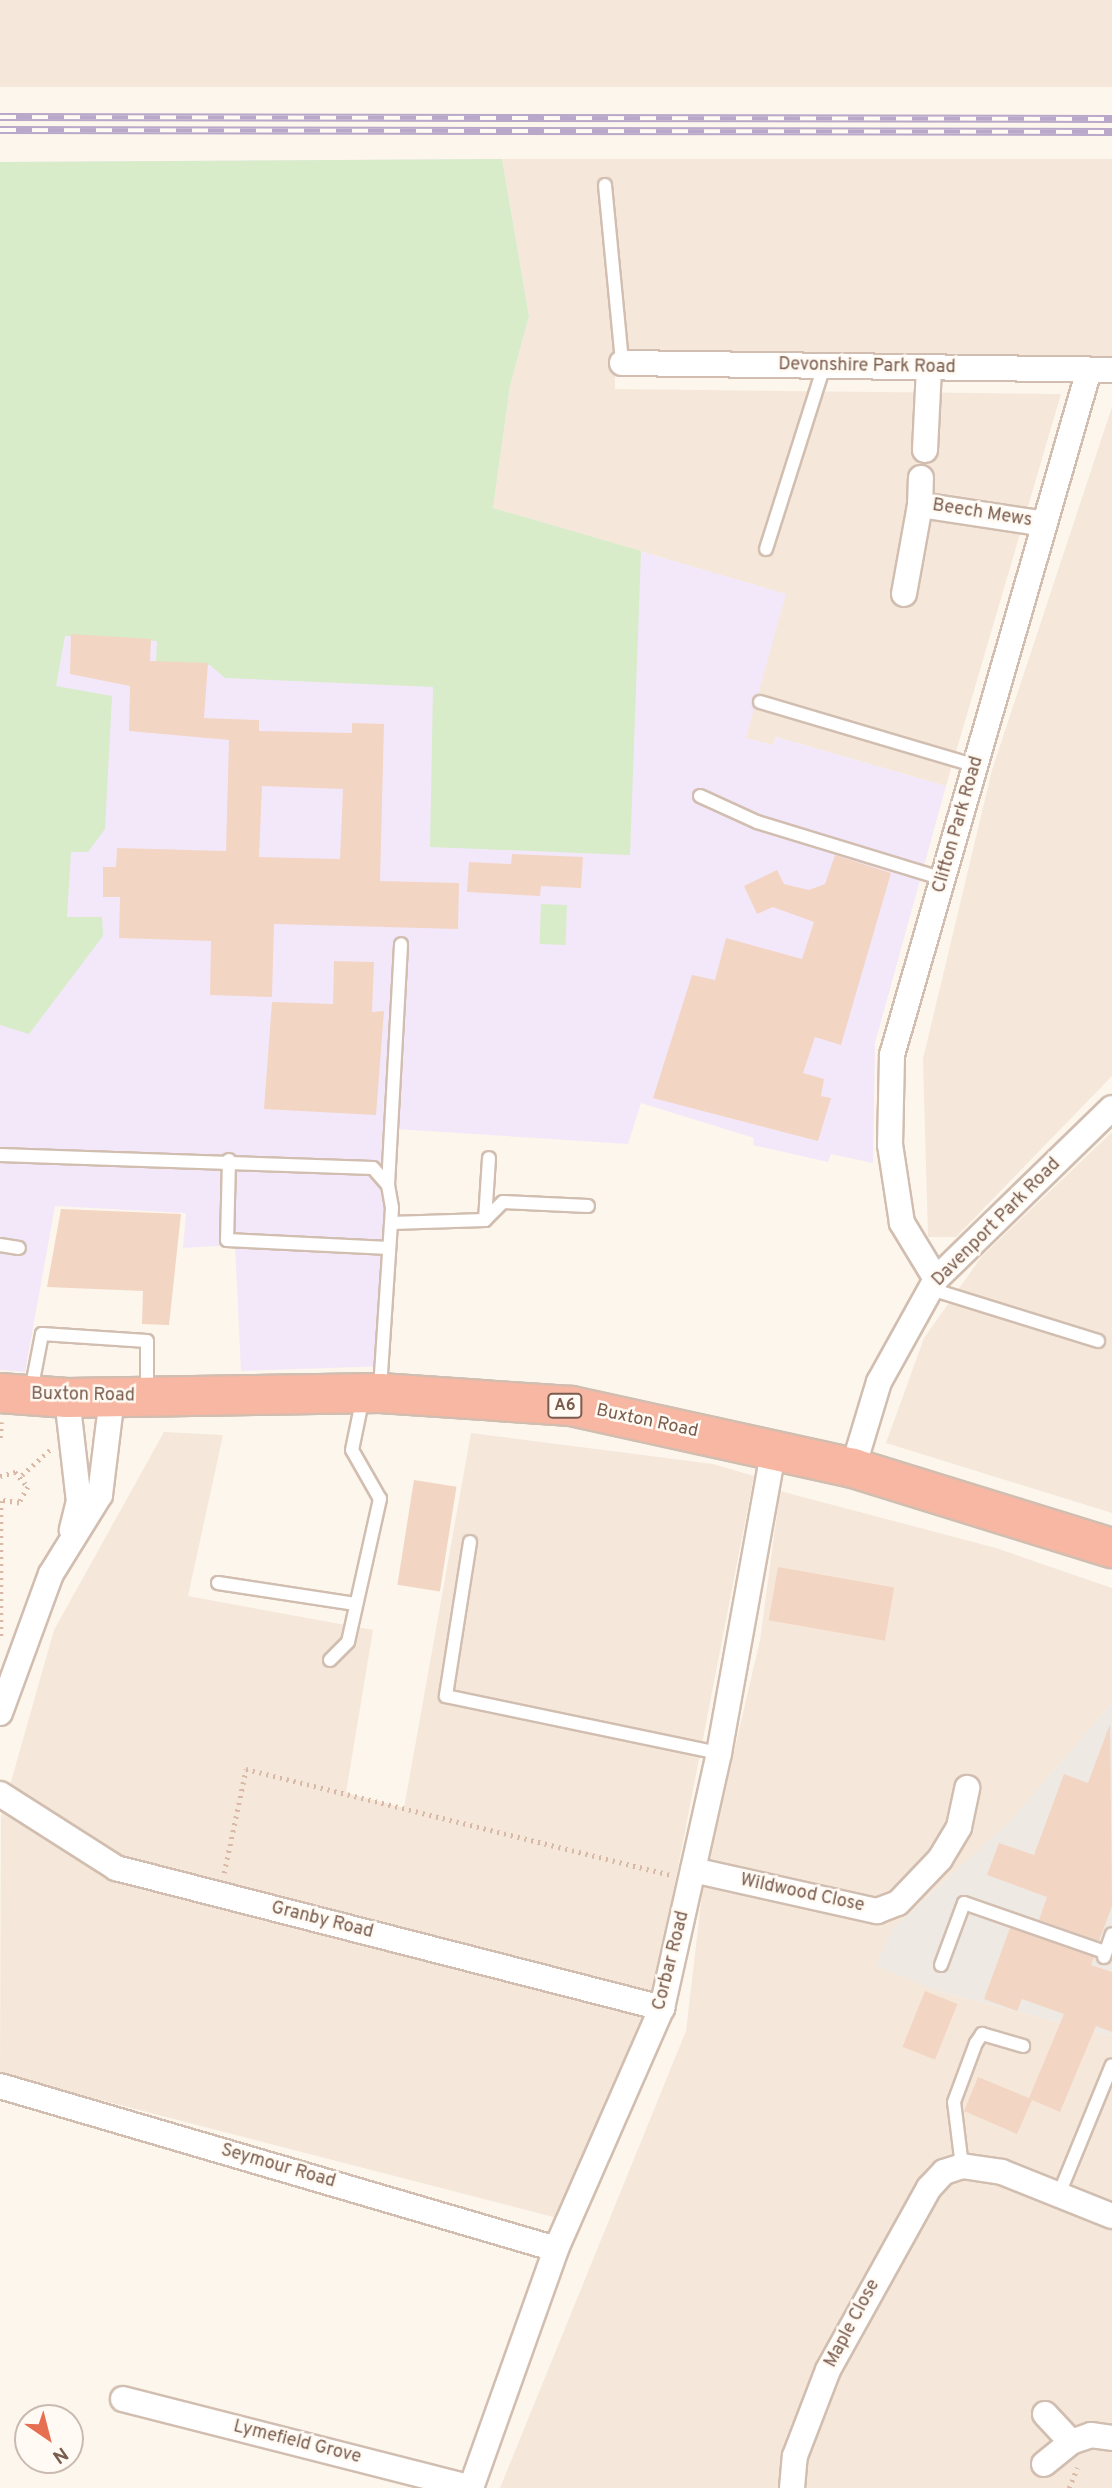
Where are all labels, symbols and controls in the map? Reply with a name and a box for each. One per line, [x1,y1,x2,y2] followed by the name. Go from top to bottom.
[778,355,956,379] street label: Devonshire Park Road
[931,495,1033,533] street label: Beech Mews
[929,754,989,896] street label: Clifton Park Road
[928,1154,1066,1292] street label: Davenport Park Road
[31,1384,135,1408] street label: Buxton Road
[546,1394,584,1418] road number: A6
[594,1401,700,1443] street label: Buxton Road
[738,1870,866,1918] street label: Wildwood Close
[269,1898,375,1944] street label: Granby Road
[649,1909,695,2013] street label: Corbar Road
[218,2140,338,2194] street label: Seymour Road
[821,2276,885,2372] street label: Maple Close
[14,2404,84,2474] north arrow
[231,2417,363,2469] street label: Lymefield Grove
[47,2441,72,2468] text: N

